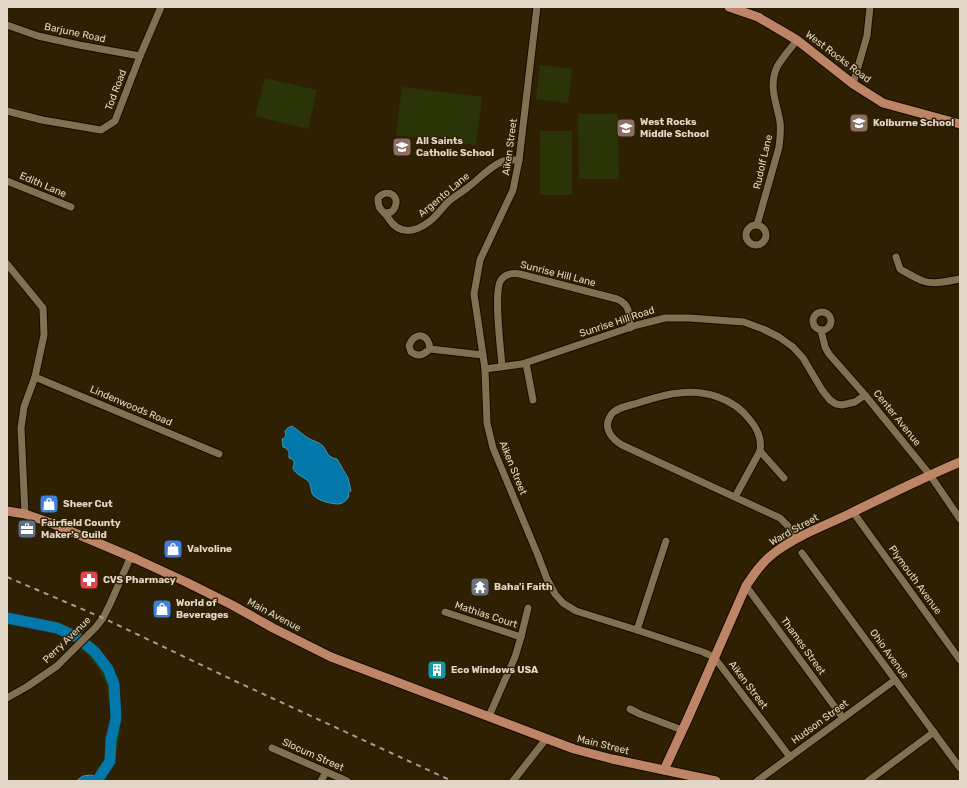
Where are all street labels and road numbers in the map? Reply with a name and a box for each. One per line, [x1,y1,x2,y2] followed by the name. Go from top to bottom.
[43,21,107,45] street label: Barjune Road
[803,28,873,86] street label: West Rocks Road
[103,68,129,112] street label: Tod Road
[500,118,520,176] street label: Aiken Street
[751,133,775,190] street label: Rudolf Lane
[18,170,69,200] street label: Edith Lane
[416,170,472,220] street label: Argento Lane
[519,259,597,289] street label: Sunrise Hill Lane
[578,304,656,340] street label: Sunrise Hill Road
[88,383,174,429] street label: Lindenwoods Road
[871,388,923,449] street label: Center Avenue
[497,439,529,497] street label: Aiken Street
[767,512,821,548] street label: Ward Street
[886,543,944,617] street label: Plymouth Avenue
[245,596,303,634] street label: Main Avenue
[453,599,519,631] street label: Mathias Court
[41,614,94,666] street label: Perry Avenue
[778,615,828,677] street label: Thames Street
[867,627,911,681] street label: Ohio Avenue
[726,659,770,711] street label: Aiken Street
[789,697,851,747] street label: Hudson Street
[576,733,630,757] street label: Main Street
[280,736,346,774] street label: Slocum Street

